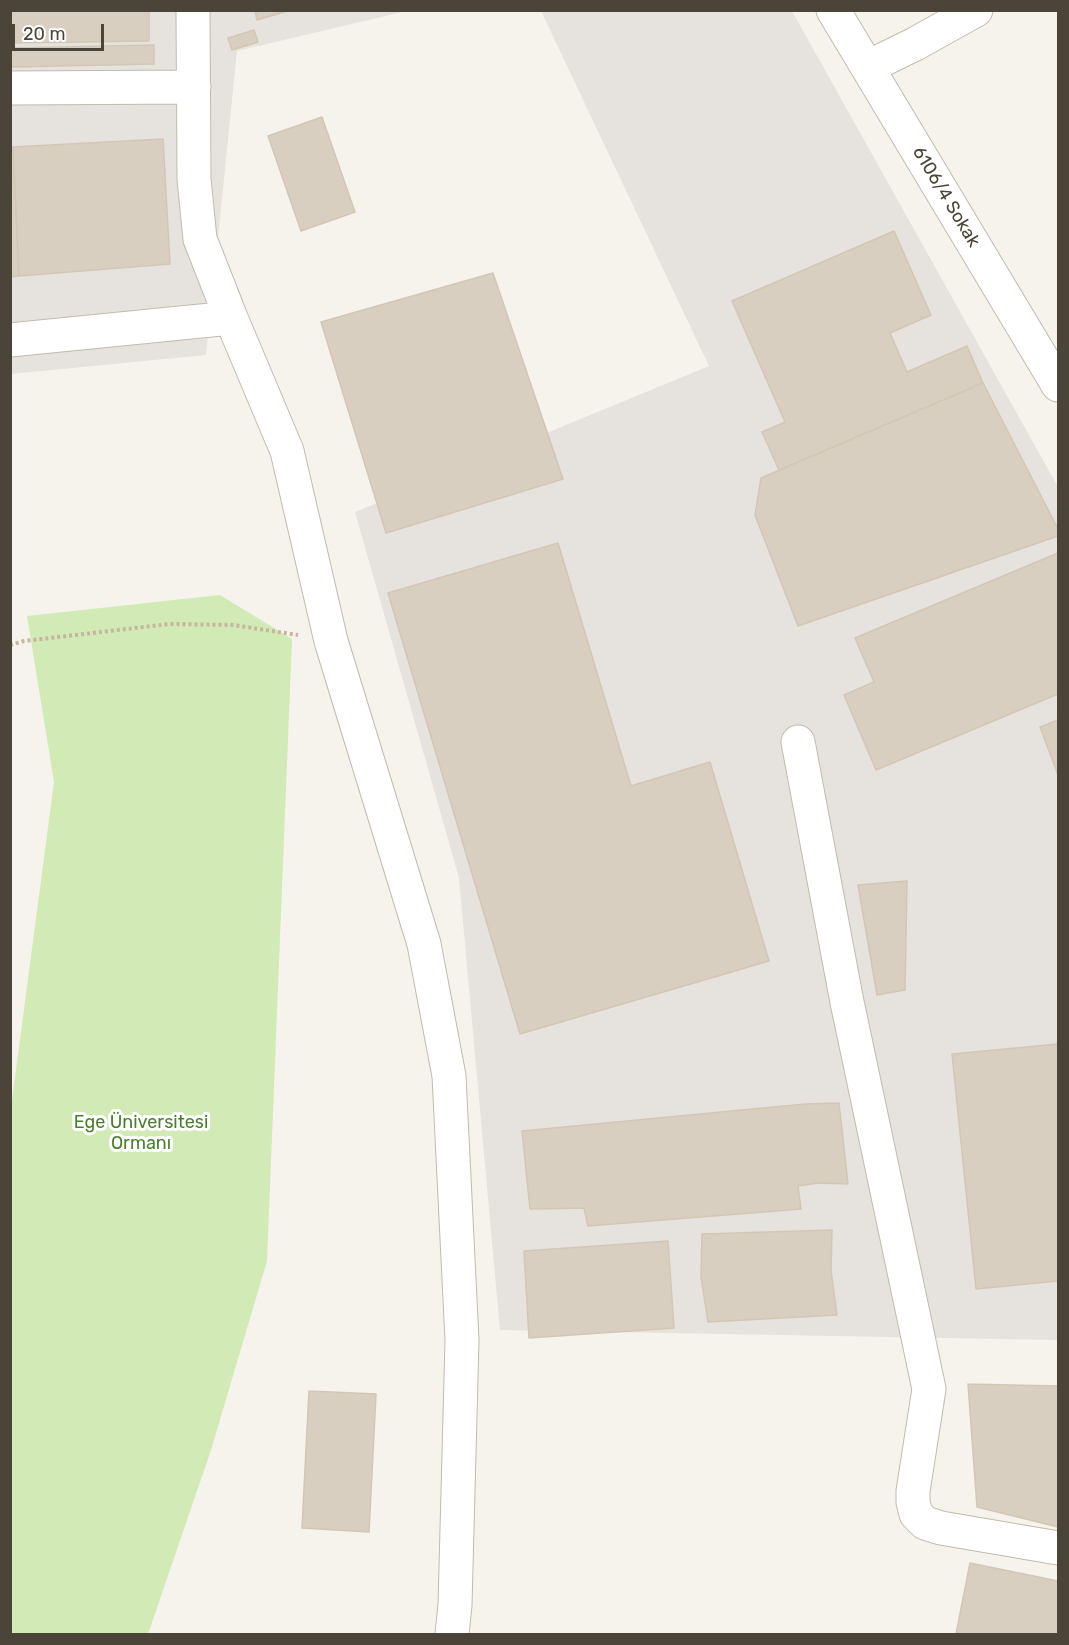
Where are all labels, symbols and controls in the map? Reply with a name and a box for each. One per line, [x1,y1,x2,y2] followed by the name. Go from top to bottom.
[15,12,106,50] scale bar
[23,23,65,45] text: 20 m
[908,143,984,251] street label: 6106/4 Sokak
[74,1112,208,1154] park label: Ege Üniversitesi Ormanı

